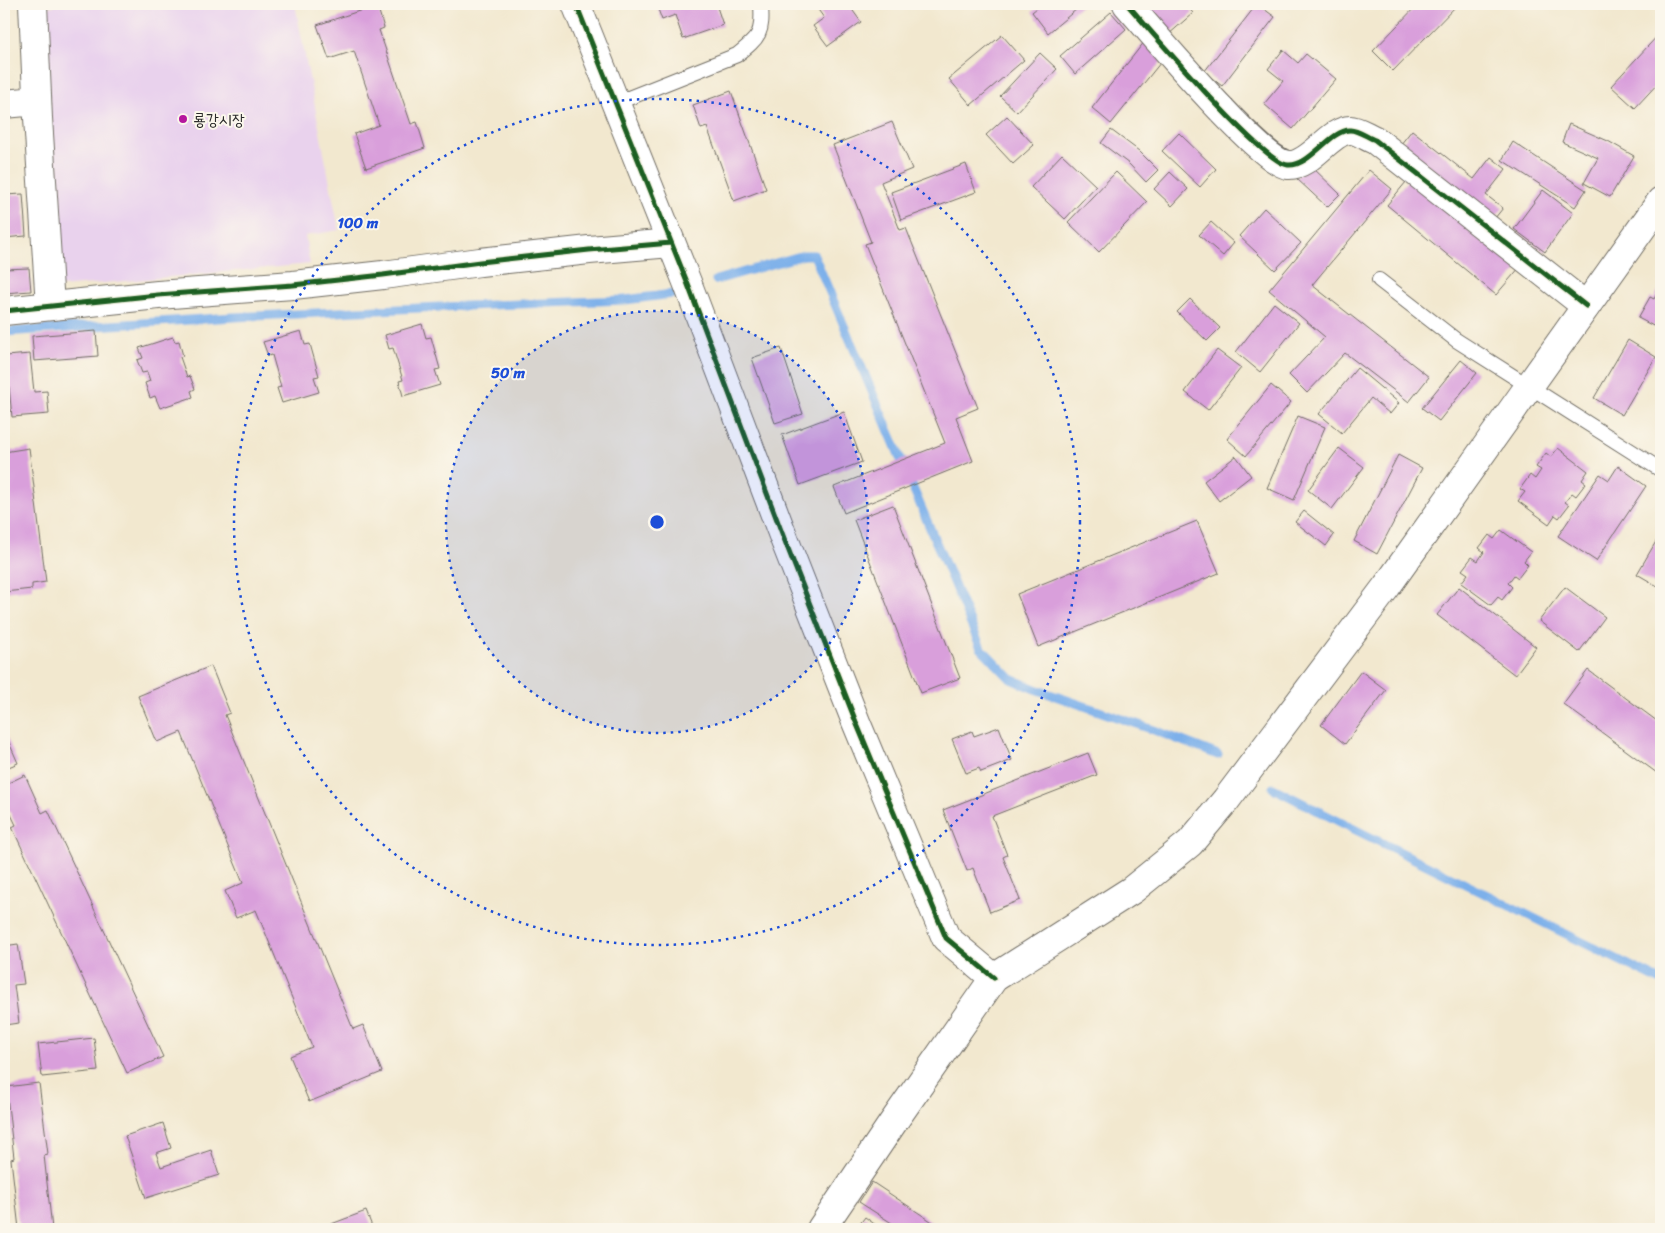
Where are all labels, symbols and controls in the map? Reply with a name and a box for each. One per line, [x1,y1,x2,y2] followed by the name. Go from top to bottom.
[193,105,245,134] place label: 룡강시장
[177,113,189,125] marker: 룡강시장
[338,210,379,236] text: 100 m
[491,360,526,386] text: 50 m
[648,513,666,531] centre of rings

